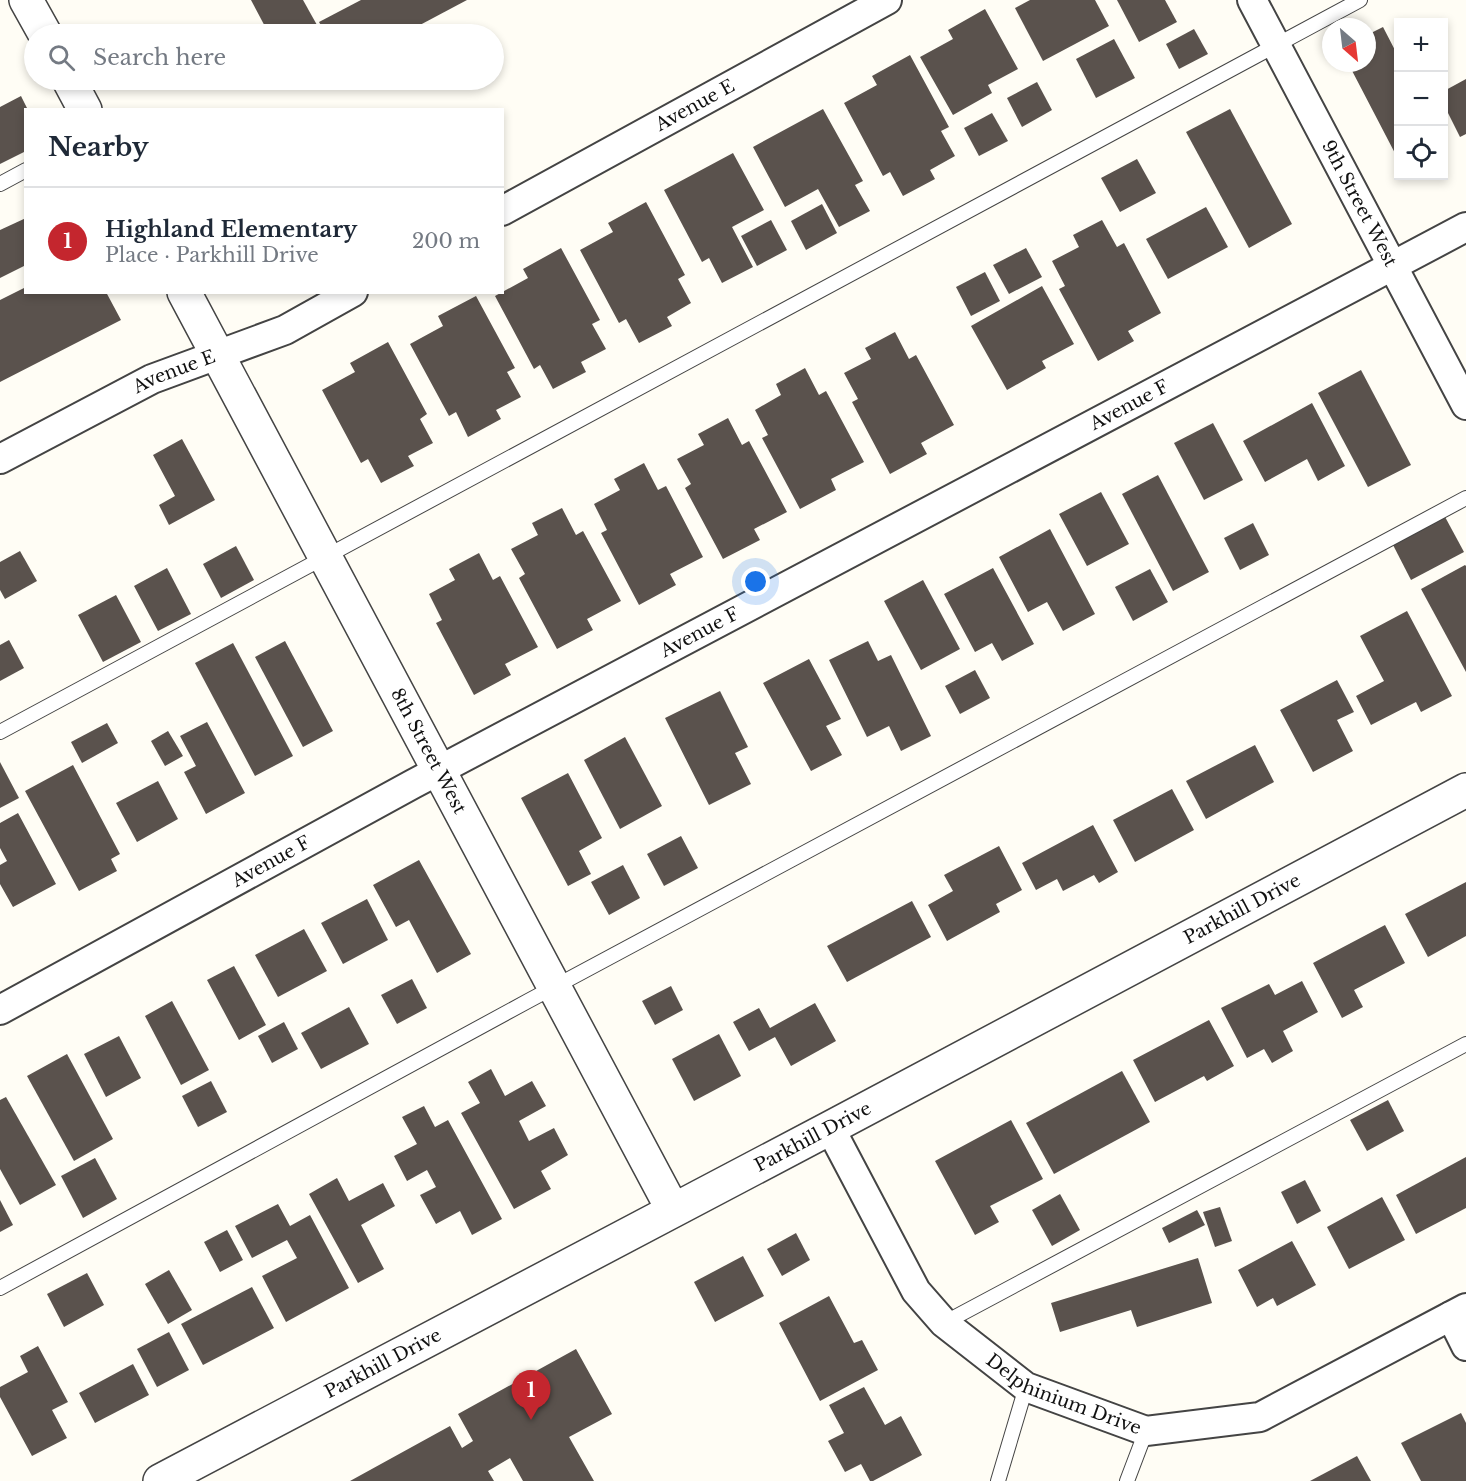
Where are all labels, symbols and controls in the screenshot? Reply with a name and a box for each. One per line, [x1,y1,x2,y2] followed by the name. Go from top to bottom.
[1322,18,1376,72] north arrow
[1394,18,1448,180] map controls
[1394,18,1448,72] button: +
[24,24,504,90] search box
[45,41,78,74] icon: search
[93,44,226,71] text: Search here
[1394,72,1448,126] button: −
[651,75,738,136] street label: Avenue E
[1394,126,1448,180] button: locate
[48,131,149,163] text: Nearby
[1317,136,1402,270] street label: 9th Street West
[105,216,357,243] text: Highland Elementary
[63,229,72,253] text: 1
[412,229,480,253] text: 200 m
[105,243,319,267] text: Place · Parkhill Drive
[128,346,218,399] street label: Avenue E
[1085,375,1172,435] street label: Avenue F
[741,567,770,596] your location
[656,603,743,663] street label: Avenue F
[386,684,471,818] street label: 8th Street West
[227,831,314,892] street label: Avenue F
[1180,869,1304,949] street label: Parkhill Drive
[751,1097,875,1177] street label: Parkhill Drive
[321,1324,445,1403] street label: Parkhill Drive
[982,1349,1144,1439] street label: Delphinium Drive
[512,1370,550,1420] pin: 1

